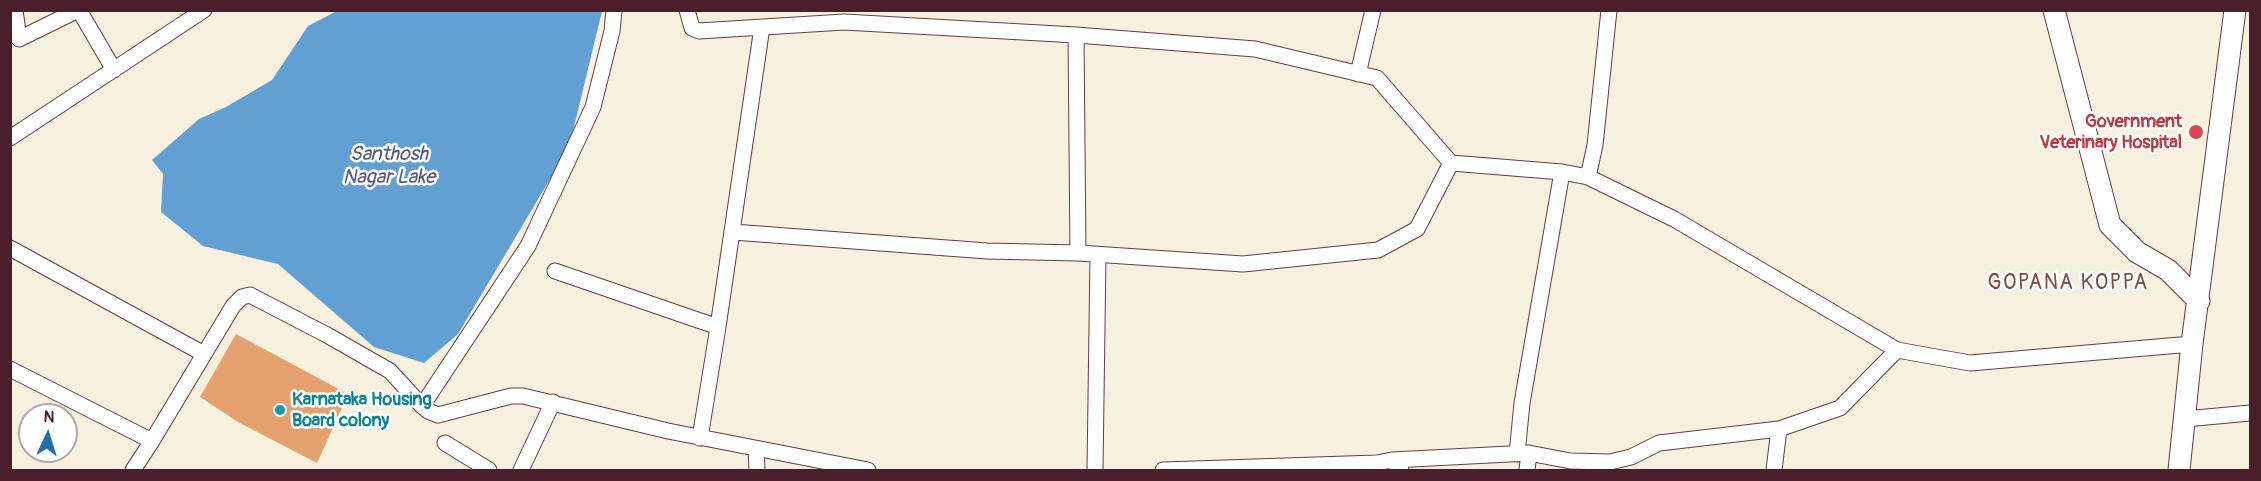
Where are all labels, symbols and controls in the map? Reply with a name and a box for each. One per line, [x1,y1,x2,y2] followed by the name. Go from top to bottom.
[2039,111,2182,154] place label: Government Veterinary Hospital
[2187,123,2205,141] marker: Government Veterinary Hospital
[343,143,435,190] water label: Santhosh Nagar Lake
[1987,271,2149,297] district label: GOPANA KOPPA
[292,389,431,432] place label: Karnataka Housing Board colony
[18,403,78,463] north arrow
[273,403,287,417] marker: Karnataka Housing Board colony
[43,407,55,427] text: N

